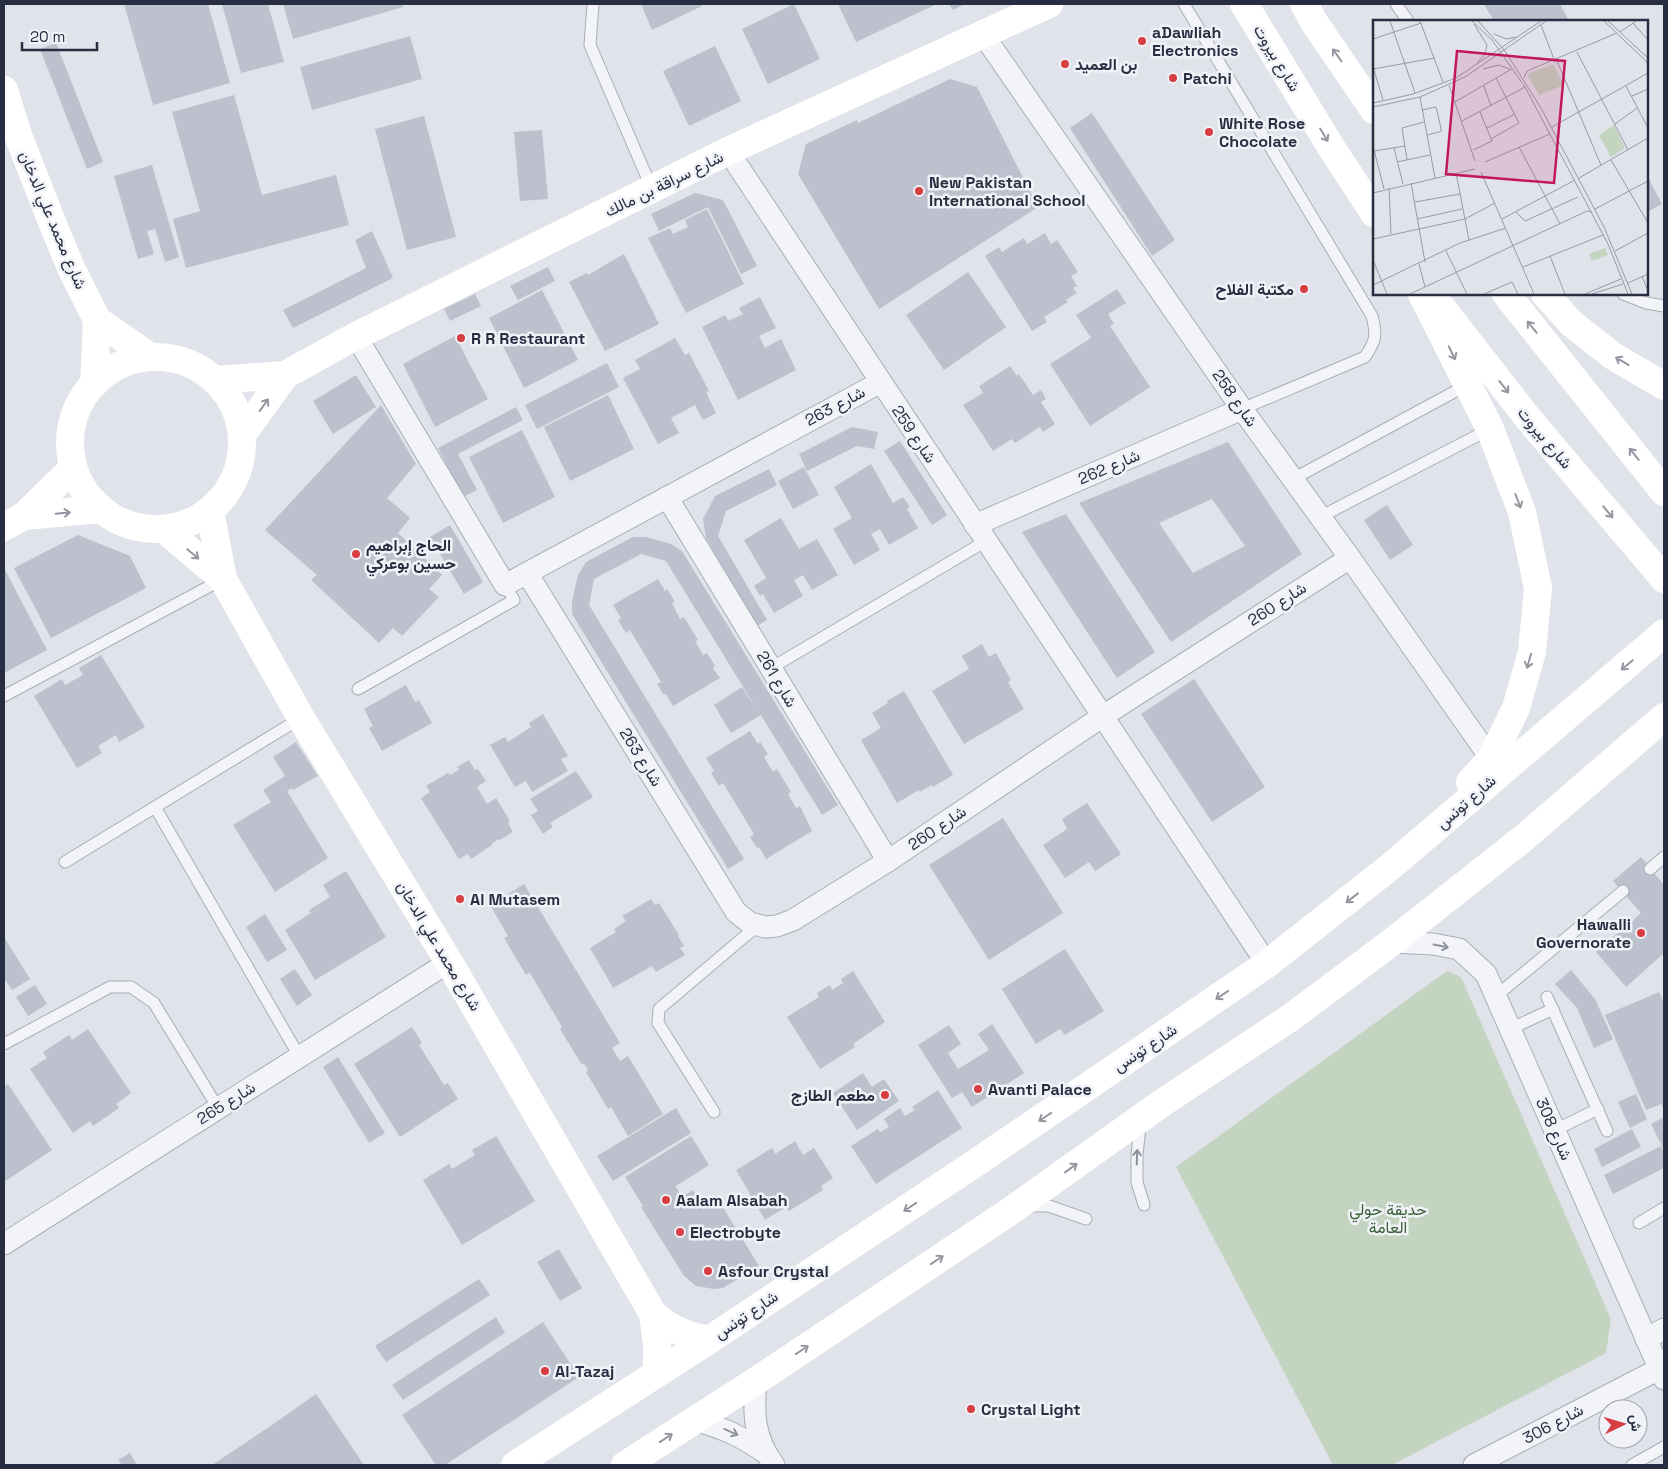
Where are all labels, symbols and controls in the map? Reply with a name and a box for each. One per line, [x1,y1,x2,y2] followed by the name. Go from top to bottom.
[22,20,98,52] scale bar
[1373,20,1648,295] inset map
[1248,21,1305,96] street label: شارع بيروت
[1152,22,1238,61] place label: aDawliah Electronics
[30,27,65,46] text: 20 m
[1136,35,1148,47] marker: aDawliah Electronics
[1332,48,1342,62] one-way arrow
[1075,54,1138,75] place label: بن العميد
[1059,58,1071,70] marker: بن العميد
[1183,68,1232,89] place label: Patchi
[1167,72,1179,84] marker: Patchi
[1219,113,1305,152] place label: White Rose Chocolate
[1203,126,1215,138] marker: White Rose Chocolate
[1319,128,1329,142] one-way arrow
[601,146,727,223] street label: شارع سراقة بن مالك
[12,148,92,293] street label: شارع محمد علي الدخان
[929,172,1086,211] place label: New Pakistan International School
[913,185,925,197] marker: New Pakistan International School
[1216,279,1294,300] place label: مكتبة الفلاح
[1298,283,1310,295] marker: مكتبة الفلاح
[1527,321,1538,334] one-way arrow
[471,328,585,349] place label: R R Restaurant
[455,332,467,344] marker: R R Restaurant
[1447,345,1457,360] one-way arrow
[1616,356,1630,366] one-way arrow
[1207,365,1262,431] street label: شارع 258
[1499,380,1509,394] one-way arrow
[801,381,869,432] street label: شارع 263
[258,399,269,412] one-way arrow
[886,401,941,468] street label: شارع 259
[1512,403,1577,474] street label: شارع بيروت
[1075,445,1144,490] street label: شارع 262
[1628,447,1639,460] one-way arrow
[1513,493,1523,508] one-way arrow
[1602,506,1614,519] one-way arrow
[54,508,70,517] one-way arrow
[366,535,456,577] place label: الحاج إبراهيم حسين بوعركي
[350,548,362,560] marker: الحاج إبراهيم حسين بوعركي
[186,549,199,560] one-way arrow
[1244,577,1311,632] street label: شارع 260
[751,647,802,712] street label: شارع 261
[1524,652,1534,668] one-way arrow
[1621,659,1634,671] one-way arrow
[614,724,667,791] street label: شارع 263
[1432,770,1501,835] street label: شارع تونس
[904,801,971,856] street label: شارع 260
[389,877,486,1016] street label: شارع محمد علي الدخان
[470,889,560,910] place label: Al Mutasem
[1346,892,1359,903] one-way arrow
[454,893,466,905] marker: Al Mutasem
[1536,914,1631,953] place label: Hawalli Governorate
[1635,927,1647,939] marker: Hawalli Governorate
[1432,941,1448,951] one-way arrow
[1215,990,1229,1000] one-way arrow
[1109,1019,1182,1078] street label: شارع تونس
[193,1077,260,1130] street label: شارع 265
[988,1079,1092,1100] place label: Avanti Palace
[972,1083,984,1095] marker: Avanti Palace
[791,1085,875,1106] place label: مطعم الطازج
[879,1089,891,1101] marker: مطعم الطازج
[1530,1094,1577,1164] street label: شارع 308
[1038,1111,1052,1122] one-way arrow
[1133,1149,1142,1165] one-way arrow
[1064,1163,1078,1173] one-way arrow
[676,1190,788,1211] place label: Aalam Alsabah
[660,1194,672,1206] marker: Aalam Alsabah
[1349,1199,1427,1238] park label: حديقة حولي العامة
[903,1202,917,1212] one-way arrow
[690,1222,781,1243] place label: Electrobyte
[674,1226,686,1238] marker: Electrobyte
[930,1255,944,1265] one-way arrow
[718,1261,829,1282] place label: Asfour Crystal
[702,1265,714,1277] marker: Asfour Crystal
[710,1286,783,1345] street label: شارع تونس
[795,1345,809,1356] one-way arrow
[555,1361,614,1382] place label: Al-Tazaj
[539,1365,551,1377] marker: Al-Tazaj
[981,1399,1081,1420] place label: Crystal Light
[1519,1399,1588,1450] street label: شارع 306
[1598,1399,1648,1449] north arrow
[965,1403,977,1415] marker: Crystal Light
[1626,1414,1646,1432] text: ش
[723,1427,738,1437] one-way arrow
[658,1433,672,1443] one-way arrow

